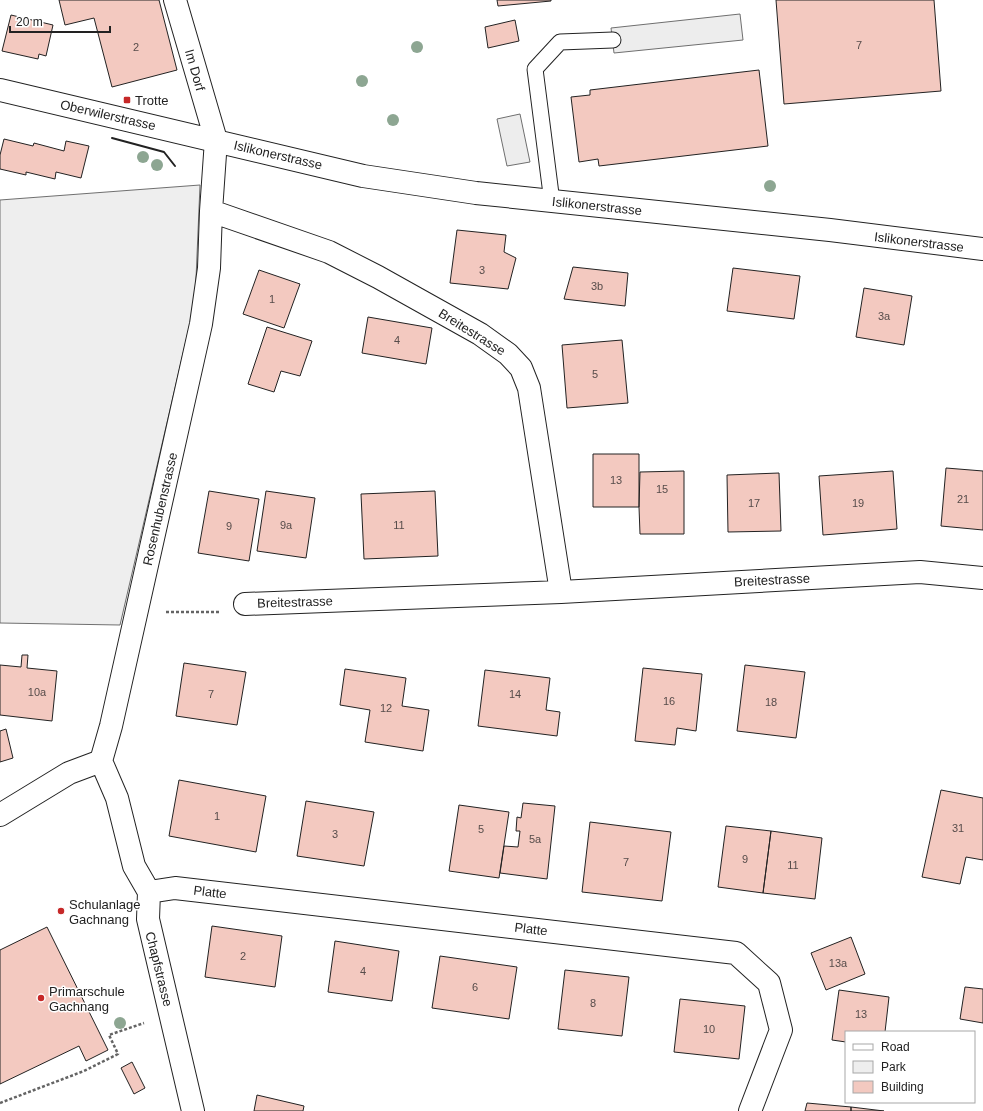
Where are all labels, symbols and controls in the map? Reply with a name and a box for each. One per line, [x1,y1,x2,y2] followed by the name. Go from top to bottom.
[10,8,110,34] scale bar
[16,15,43,29] text: 20 m
[856,39,862,51] house number: 7
[133,41,139,53] house number: 2
[182,47,208,93] street label: Im Dorf
[135,93,168,108] place label: Trotte
[122,95,132,105] marker: Trotte
[59,97,157,133] street label: Oberwilerstrasse
[232,138,324,172] street label: Islikonerstrasse
[551,194,643,218] street label: Islikonerstrasse
[873,229,965,255] street label: Islikonerstrasse
[479,264,485,276] house number: 3
[591,280,603,292] house number: 3b
[269,293,275,305] house number: 1
[436,306,508,358] street label: Breitestrasse
[878,310,891,322] house number: 3a
[394,334,400,346] house number: 4
[592,368,598,380] house number: 5
[140,451,180,567] street label: Rosenhubenstrasse
[610,474,622,486] house number: 13
[656,483,668,495] house number: 15
[957,493,969,505] house number: 21
[748,497,760,509] house number: 17
[852,497,864,509] house number: 19
[280,519,293,531] house number: 9a
[393,519,405,531] house number: 11
[226,520,232,532] house number: 9
[734,571,810,589] street label: Breitestrasse
[257,593,333,611] street label: Breitestrasse
[28,686,47,698] house number: 10a
[208,688,214,700] house number: 7
[509,688,521,700] house number: 14
[663,695,675,707] house number: 16
[765,696,777,708] house number: 18
[380,702,392,714] house number: 12
[214,810,220,822] house number: 1
[952,822,964,834] house number: 31
[478,823,484,835] house number: 5
[332,828,338,840] house number: 3
[529,833,542,845] house number: 5a
[742,853,748,865] house number: 9
[623,856,629,868] house number: 7
[787,859,799,871] house number: 11
[193,883,227,901] street label: Platte
[69,897,141,927] place label: Schulanlage Gachnang
[56,906,66,916] marker: Schulanlage Gachnang
[514,920,548,938] street label: Platte
[142,930,176,1008] street label: Chapfstrasse
[240,950,246,962] house number: 2
[829,957,848,969] house number: 13a
[360,965,366,977] house number: 4
[472,981,478,993] house number: 6
[49,984,125,1014] place label: Primarschule Gachnang
[36,993,46,1003] marker: Primarschule Gachnang
[590,997,596,1009] house number: 8
[855,1008,867,1020] house number: 13
[703,1023,715,1035] house number: 10
[845,1031,975,1103] legend
[881,1040,910,1054] text: Road
[881,1060,907,1074] text: Park
[881,1080,924,1094] text: Building

